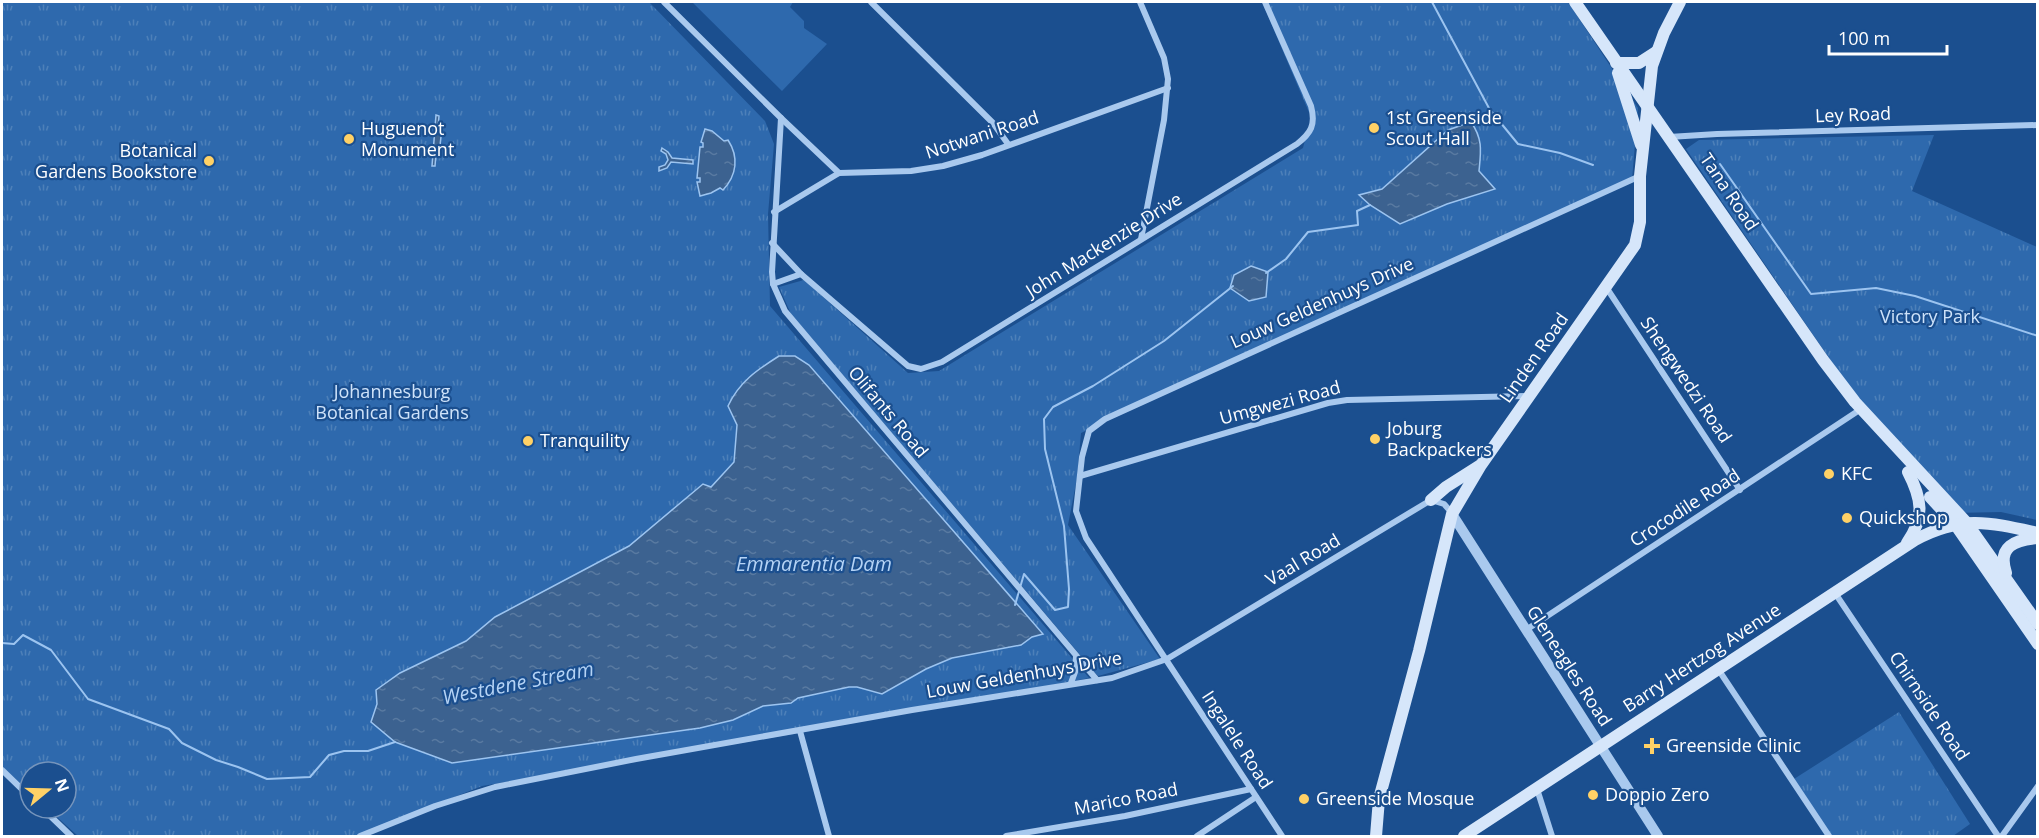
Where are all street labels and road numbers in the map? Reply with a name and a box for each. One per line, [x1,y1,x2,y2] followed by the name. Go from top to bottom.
[1814,101,1891,127] street label: Ley Road
[922,104,1041,164] street label: Notwani Road
[1695,148,1765,235] street label: Tana Road
[1019,186,1186,303] street label: John Mackenzie Drive
[1226,251,1417,353] street label: Louw Geldenhuys Drive
[1493,308,1573,407] street label: Linden Road
[1636,312,1738,447] street label: Shengwedzi Road
[843,360,934,462] street label: Olifants Road
[1217,374,1343,430] street label: Umgwezi Road
[1625,463,1744,552] street label: Crocodile Road
[1261,528,1344,591] street label: Vaal Road
[1618,597,1785,717] street label: Barry Hertzog Avenue
[1522,600,1618,731] street label: Gleneagles Road
[924,645,1124,703] street label: Louw Geldenhuys Drive
[1884,646,1975,765] street label: Chirnside Road
[1197,686,1279,793] street label: Ingalele Road
[1072,776,1180,820] street label: Marico Road

